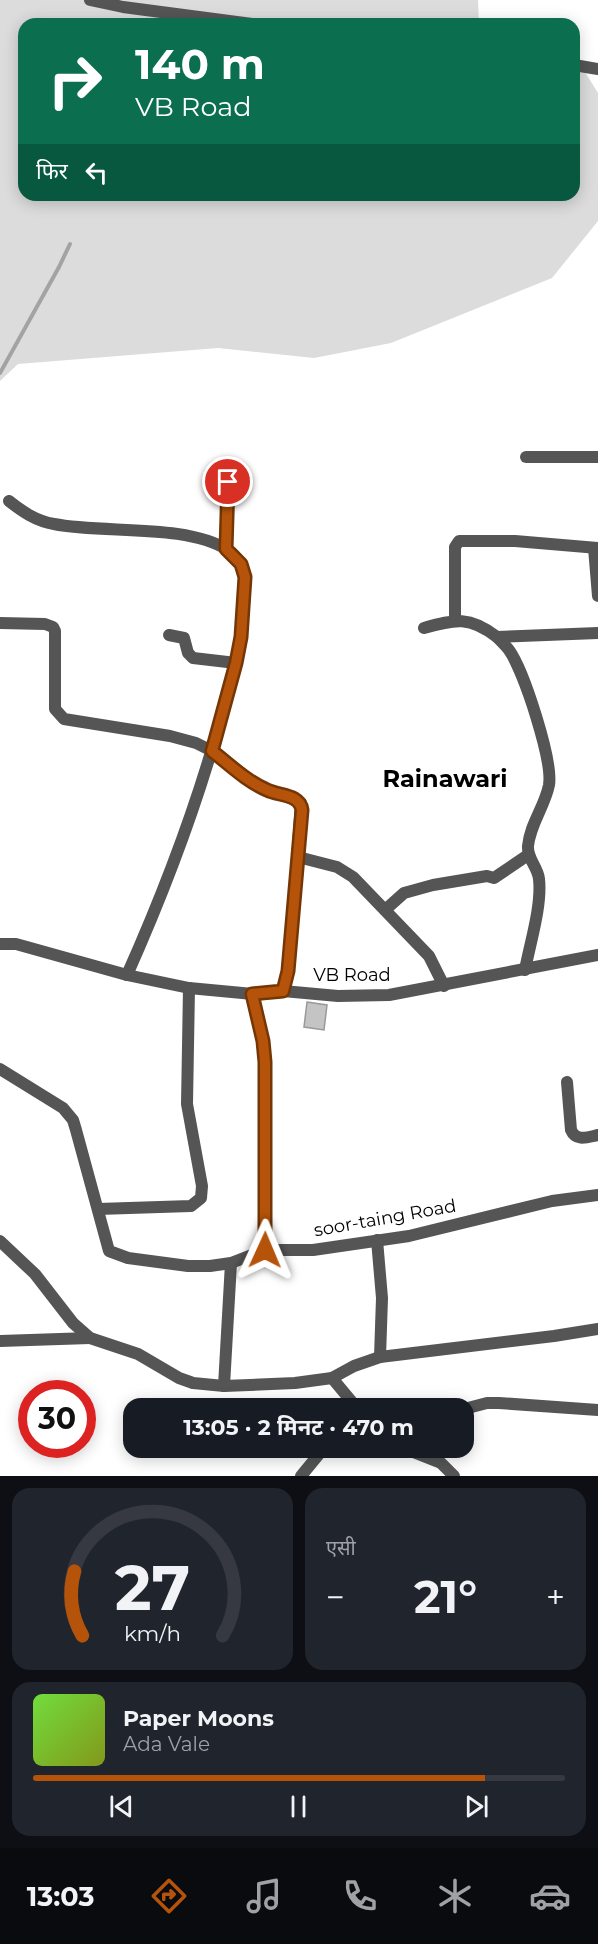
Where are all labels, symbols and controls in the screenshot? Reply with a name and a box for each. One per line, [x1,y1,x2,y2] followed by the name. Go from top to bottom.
[135,38,265,90] text: 140 m
[36,42,114,120] icon: right
[135,90,251,123] text: VB Road
[80,156,113,189] icon: left
[36,158,68,185] text: फिर
[202,456,253,507] pin
[211,465,244,498] icon: arrive
[383,764,507,793] district label: Rainawari
[313,964,391,986] street label: VB Road
[312,1195,458,1241] street label: soor-taing Road
[233,1218,297,1282] position arrow
[18,1380,96,1458] speed limit sign: 30
[183,1414,414,1441] text: 13:05 · 2 मिनट · 470 m
[326,1536,356,1560] text: एसी
[115,1550,190,1626] text: 27
[414,1569,477,1624] text: 21°
[326,1577,345,1617] text: −
[546,1577,565,1617] text: +
[124,1620,181,1646] text: km/h
[123,1705,274,1732] text: Paper Moons
[123,1732,210,1756] text: Ada Vale
[105,1790,138,1823] icon: previous
[282,1790,315,1823] icon: pause
[460,1790,493,1823] icon: next
[148,1875,190,1917] icon: directions
[243,1875,285,1917] icon: music
[339,1875,381,1917] icon: phone
[434,1875,476,1917] icon: climate
[529,1875,571,1917] icon: car
[27,1880,94,1913] text: 13:03

